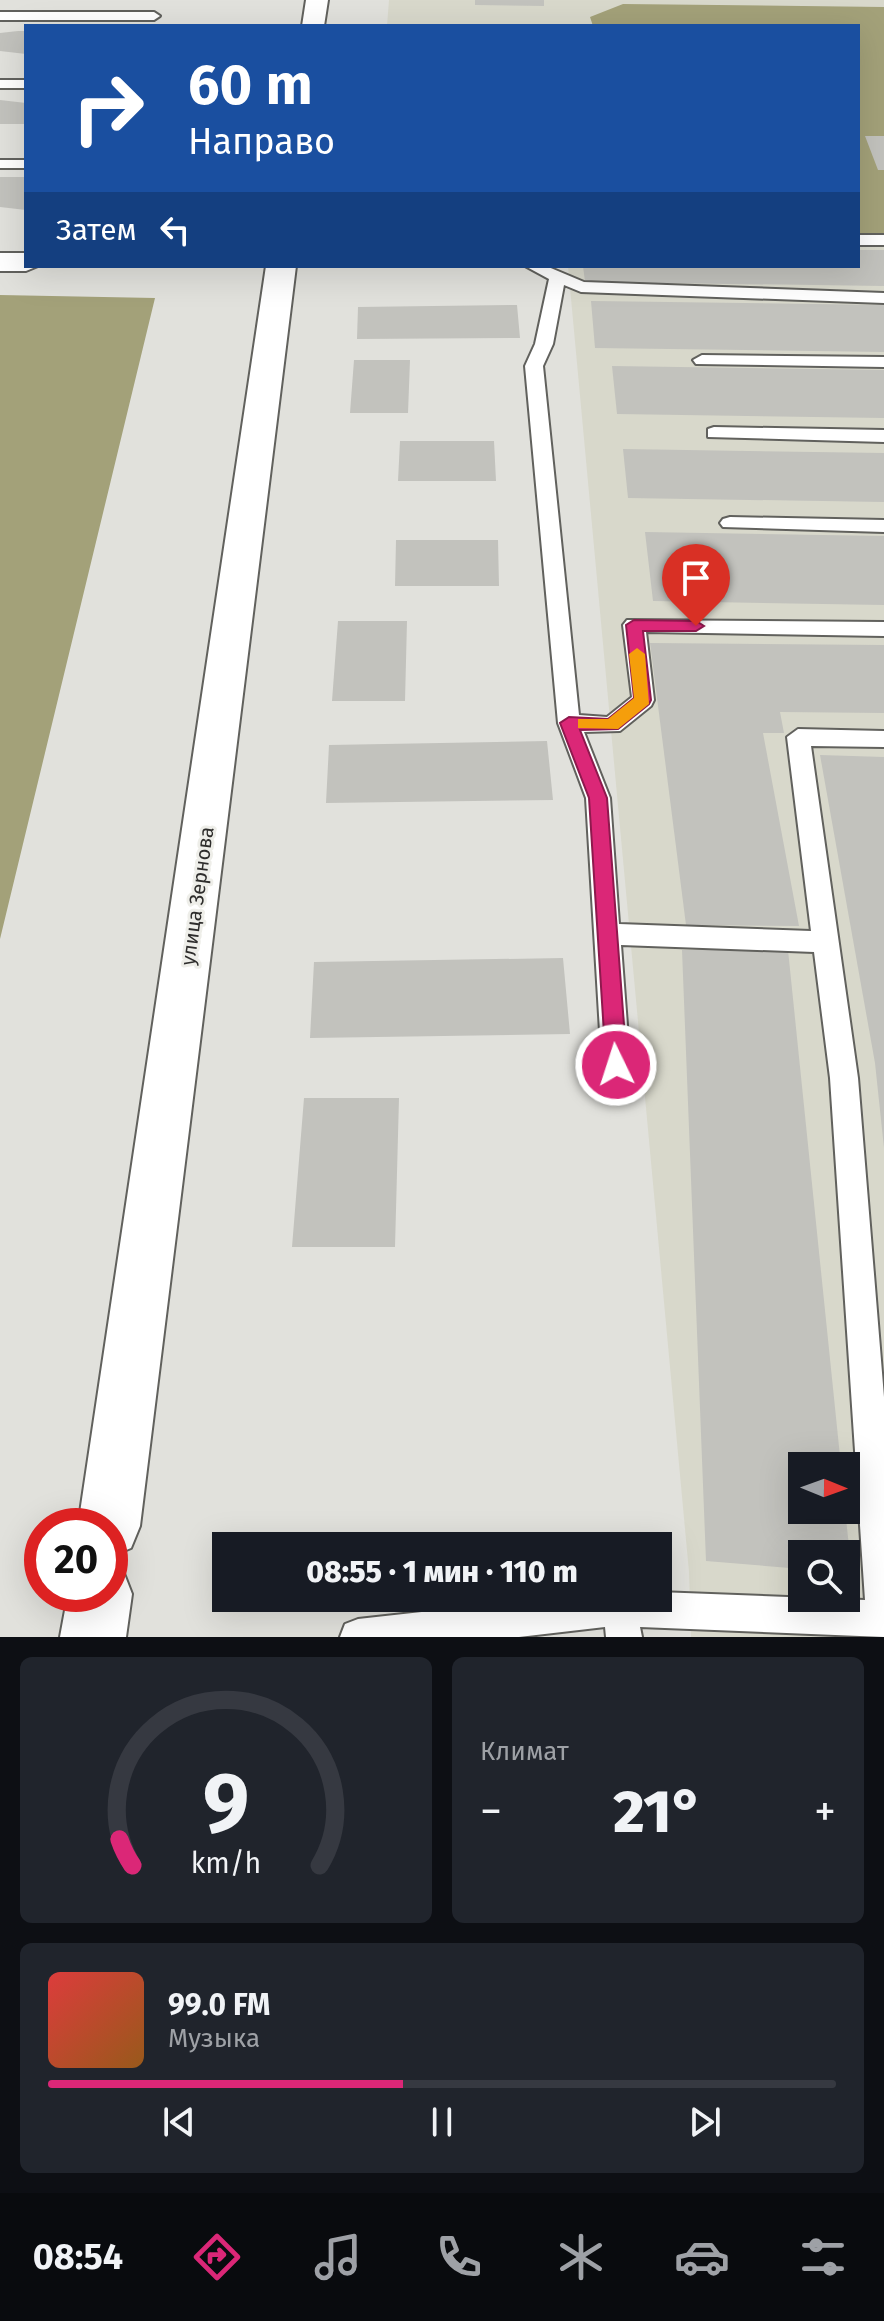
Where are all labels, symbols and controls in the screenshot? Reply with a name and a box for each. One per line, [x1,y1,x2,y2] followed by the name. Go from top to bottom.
[188,52,313,119] text: 60 m
[56,56,160,160] icon: right
[188,120,335,164] text: Направо
[153,208,197,252] icon: left
[56,212,137,248] text: Затем
[662,544,730,626] pin
[674,556,718,600] icon: arrive
[175,825,219,967] street label: улица Зернова
[574,1023,658,1107] position arrow
[788,1452,860,1524] north arrow
[788,1452,860,1612] map controls
[24,1508,128,1612] speed limit sign: 20
[788,1540,860,1612] button: search
[306,1554,578,1590] text: 08:55 · 1 мин · 110 m
[480,1736,569,1767] text: Климат
[203,1754,249,1854] text: 9
[613,1776,703,1848] text: 21°
[480,1785,502,1838] text: −
[814,1785,836,1838] text: +
[191,1846,261,1881] text: km/h
[168,1987,270,2023] text: 99.0 FM
[168,2023,260,2054] text: Музыка
[157,2100,201,2144] icon: previous
[420,2100,464,2144] icon: pause
[683,2100,727,2144] icon: next
[189,2229,245,2285] icon: directions
[310,2229,366,2285] icon: music
[431,2229,487,2285] icon: phone
[553,2229,609,2285] icon: climate
[674,2229,730,2285] icon: car
[795,2229,851,2285] icon: filters
[33,2235,123,2279] text: 08:54

